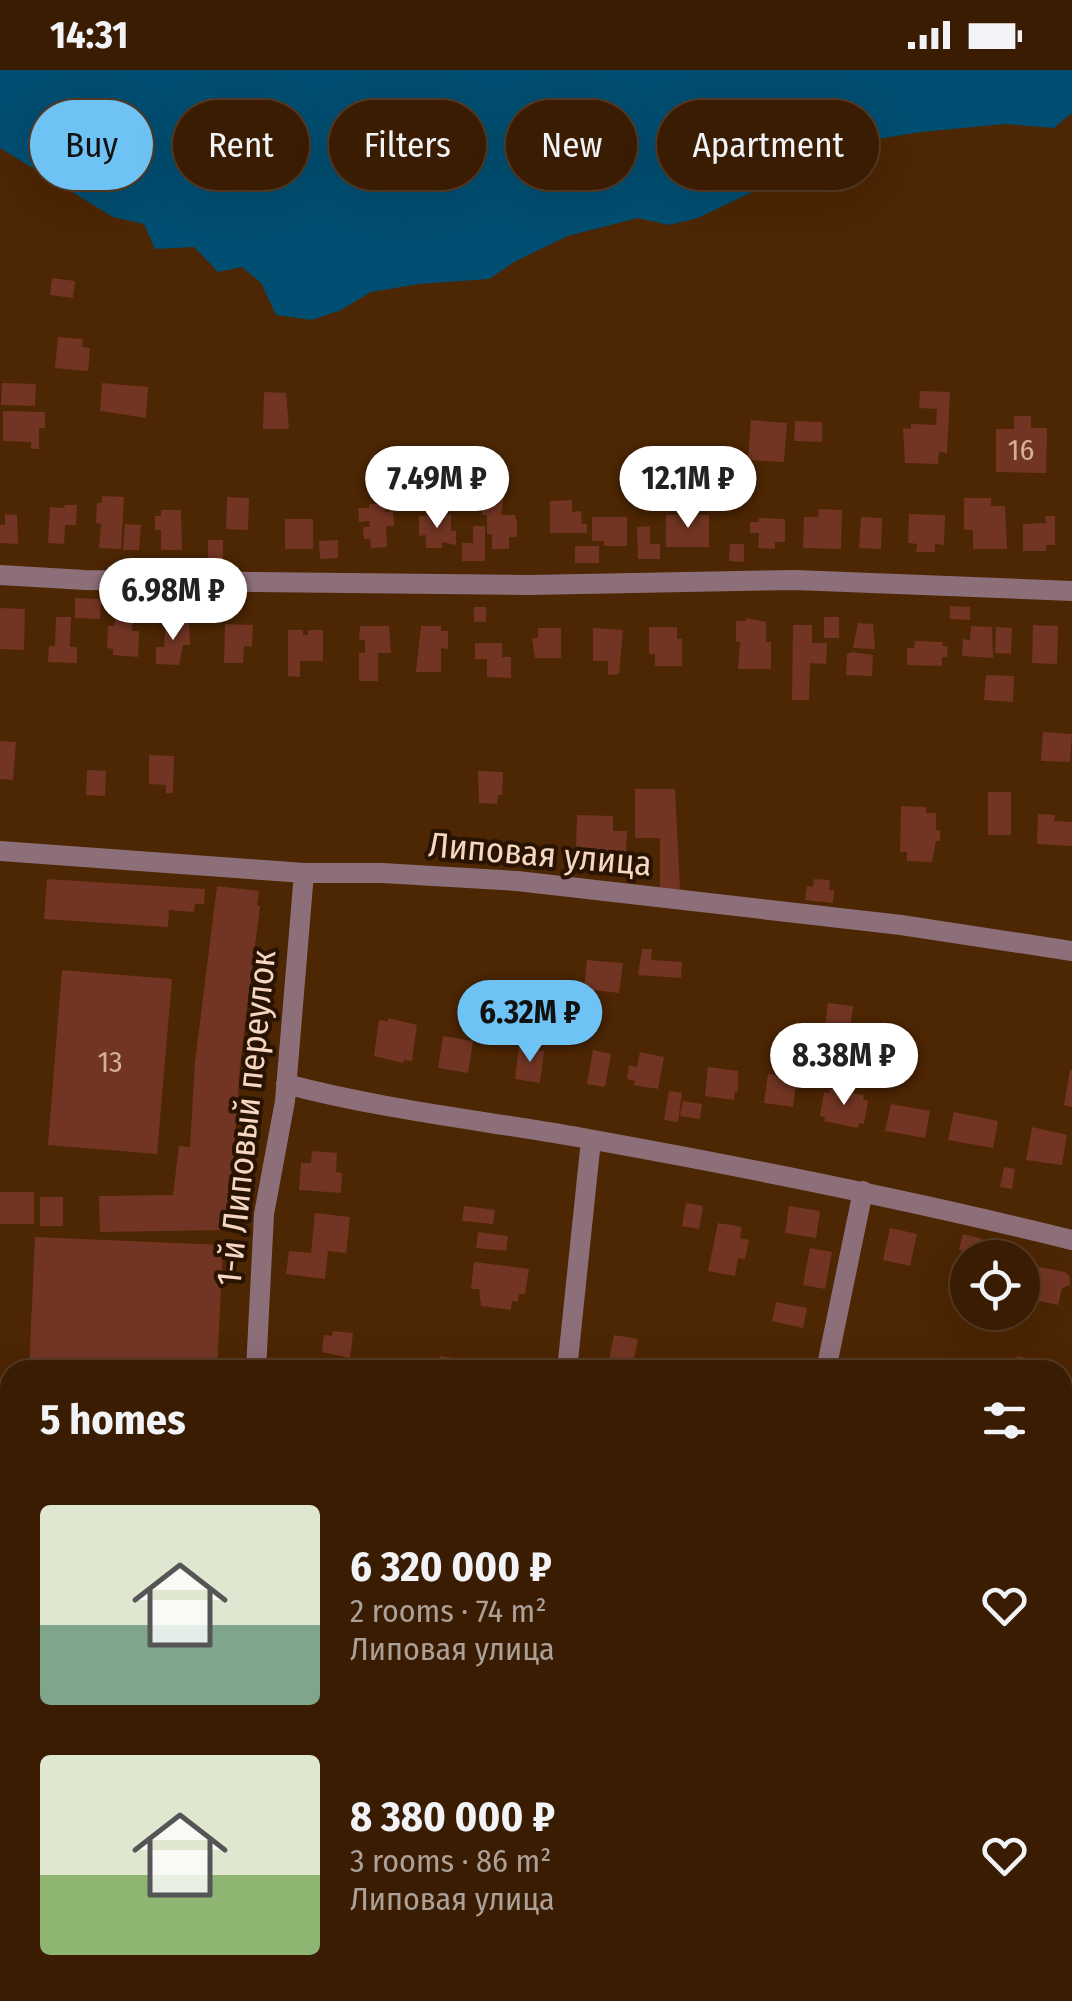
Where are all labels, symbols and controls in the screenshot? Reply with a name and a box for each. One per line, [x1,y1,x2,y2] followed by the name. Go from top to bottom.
[50,12,128,58] text: 14:31
[30,100,153,190] chip: Buy
[173,100,309,190] chip: Rent
[329,100,486,190] chip: Filters
[506,100,637,190] chip: New
[657,100,879,190] chip: Apartment
[1008,432,1034,468] house number: 16
[345,446,529,531] pin: 7.49M ₽
[596,446,780,531] pin: 12.1M ₽
[387,459,487,497] text: 7.49M ₽
[641,459,735,497] text: 12.1M ₽
[81,558,265,643] pin: 6.98M ₽
[121,571,225,609] text: 6.98M ₽
[427,823,653,885] street label: Липовая улица
[207,947,285,1288] street label: 1-й Липовый переулок
[438,980,622,1065] pin: 6.32M ₽
[479,993,581,1031] text: 6.32M ₽
[752,1023,936,1108] pin: 8.38M ₽
[792,1036,896,1074] text: 8.38M ₽
[97,1044,123,1080] house number: 13
[950,1240,1040,1330] map controls
[950,1240,1040,1330] button: locate
[977,1393,1032,1448] icon: filters
[40,1395,186,1445] text: 5 homes
[350,1542,552,1592] text: 6 320 000 ₽
[120,1545,240,1665] icon: home
[977,1578,1032,1633] icon: heart
[350,1592,547,1630] text: 2 rooms · 74 m²
[350,1630,555,1668] text: Липовая улица
[350,1792,555,1842] text: 8 380 000 ₽
[120,1795,240,1915] icon: home
[977,1828,1032,1883] icon: heart
[350,1842,551,1880] text: 3 rooms · 86 m²
[350,1880,555,1918] text: Липовая улица

